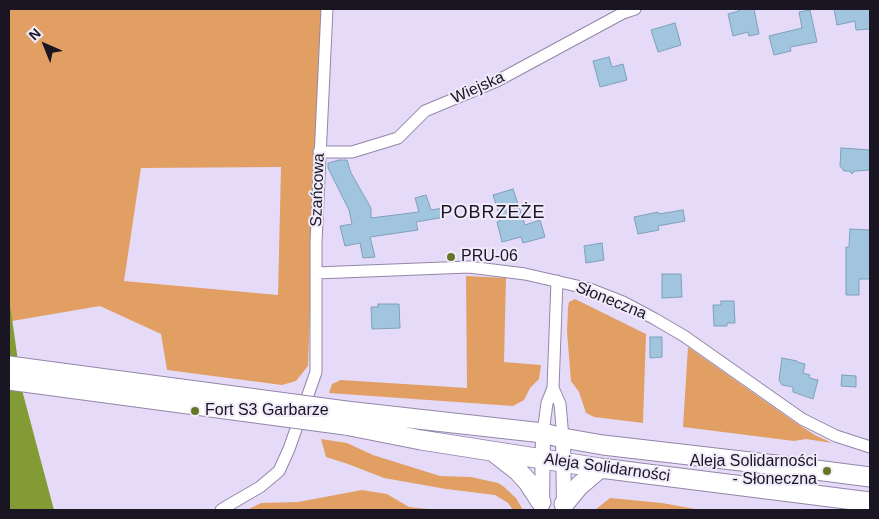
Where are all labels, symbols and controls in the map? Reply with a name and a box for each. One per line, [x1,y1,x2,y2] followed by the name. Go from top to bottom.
[20,20,70,70] north arrow
[25,25,44,43] text: N
[449,68,507,108] street label: Wiejska
[307,153,329,227] street label: Szańcowa
[439,202,547,224] district label: POBRZEŻE
[461,247,518,267] place label: PRU-06
[445,251,457,263] marker: PRU-06
[573,278,649,324] street label: Słoneczna
[205,401,329,421] place label: Fort S3 Garbarze
[189,405,201,417] marker: Fort S3 Garbarze
[543,450,671,486] street label: Aleja Solidarności
[690,452,817,490] place label: Aleja Solidarności - Słoneczna
[821,465,833,477] marker: Aleja Solidarności - Słoneczna

